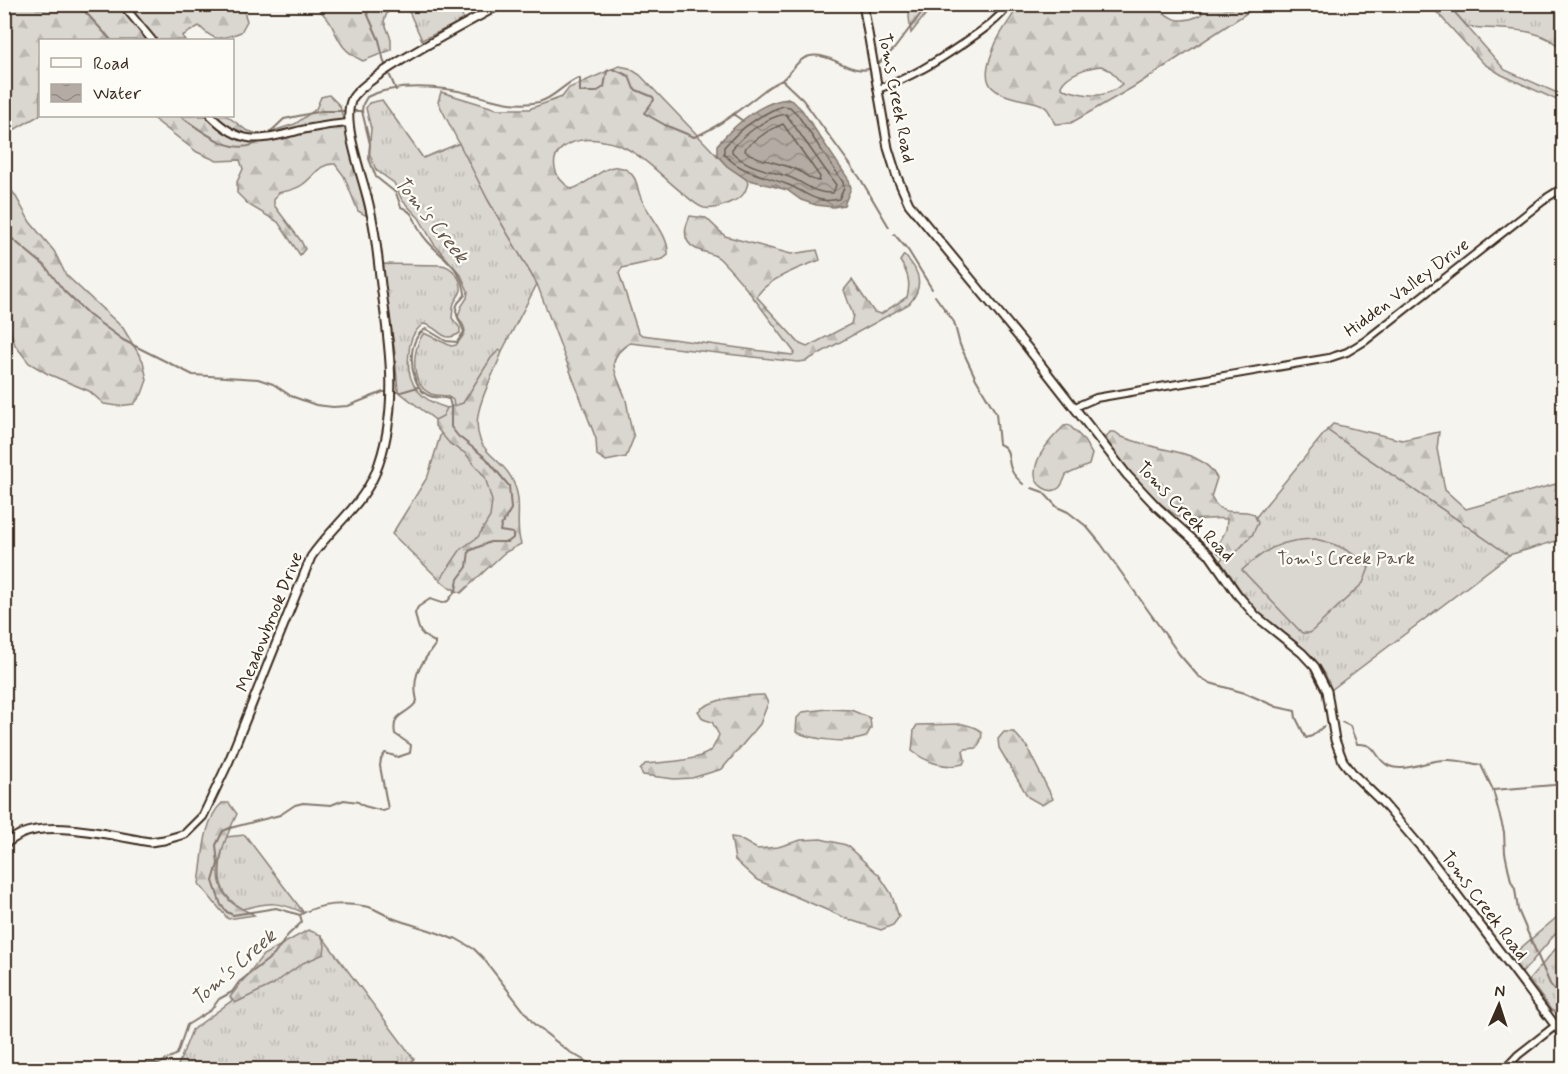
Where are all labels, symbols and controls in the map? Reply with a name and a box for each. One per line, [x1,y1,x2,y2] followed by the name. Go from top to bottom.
[872,31,920,165] street label: Toms Creek Road
[39,39,234,117] legend
[93,52,129,76] text: Road
[93,82,142,106] text: Water
[388,171,476,271] water label: Tom's Creek
[1339,233,1475,343] street label: Hidden Valley Drive
[1131,457,1239,567] street label: Toms Creek Road
[1277,547,1415,571] park label: Tom's Creek Park
[231,548,309,696] street label: Meadowbrook Drive
[1435,846,1533,966] street label: Toms Creek Road
[186,922,284,1012] water label: Tom's Creek
[1469,975,1529,1035] north arrow
[1494,981,1506,1002] text: N

